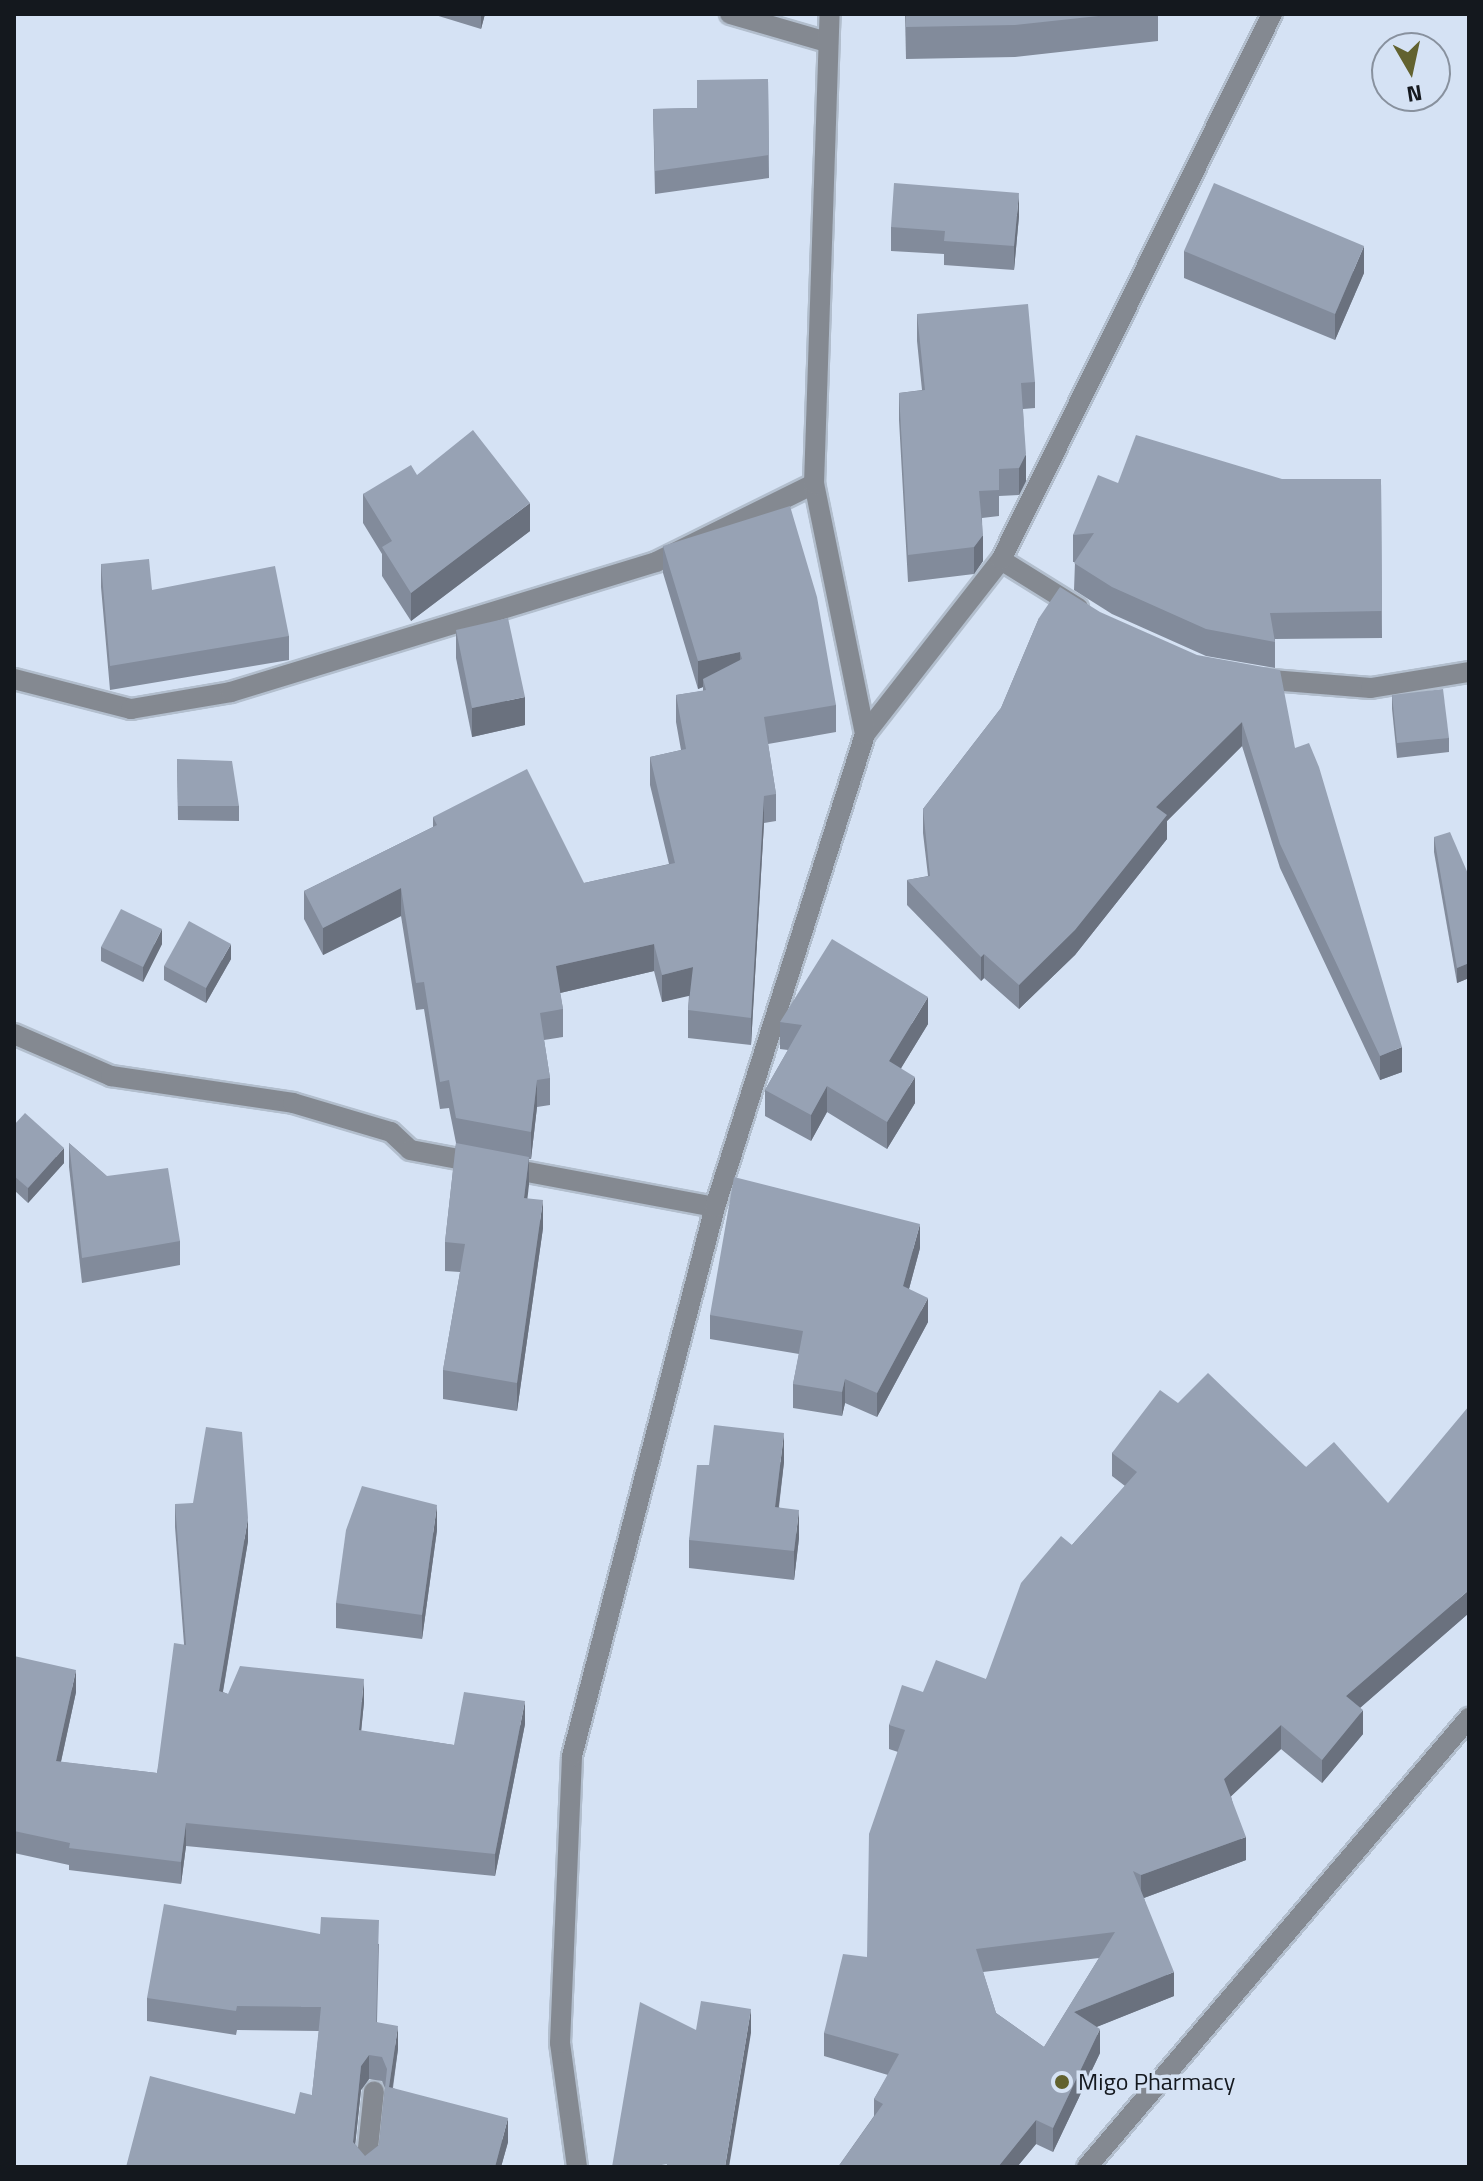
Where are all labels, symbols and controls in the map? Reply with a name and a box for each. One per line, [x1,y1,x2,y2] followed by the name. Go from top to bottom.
[1371,32,1451,112] north arrow
[1404,76,1425,112] text: N
[1078,2068,1235,2096] place label: Migo Pharmacy
[1053,2073,1071,2091] marker: Migo Pharmacy

